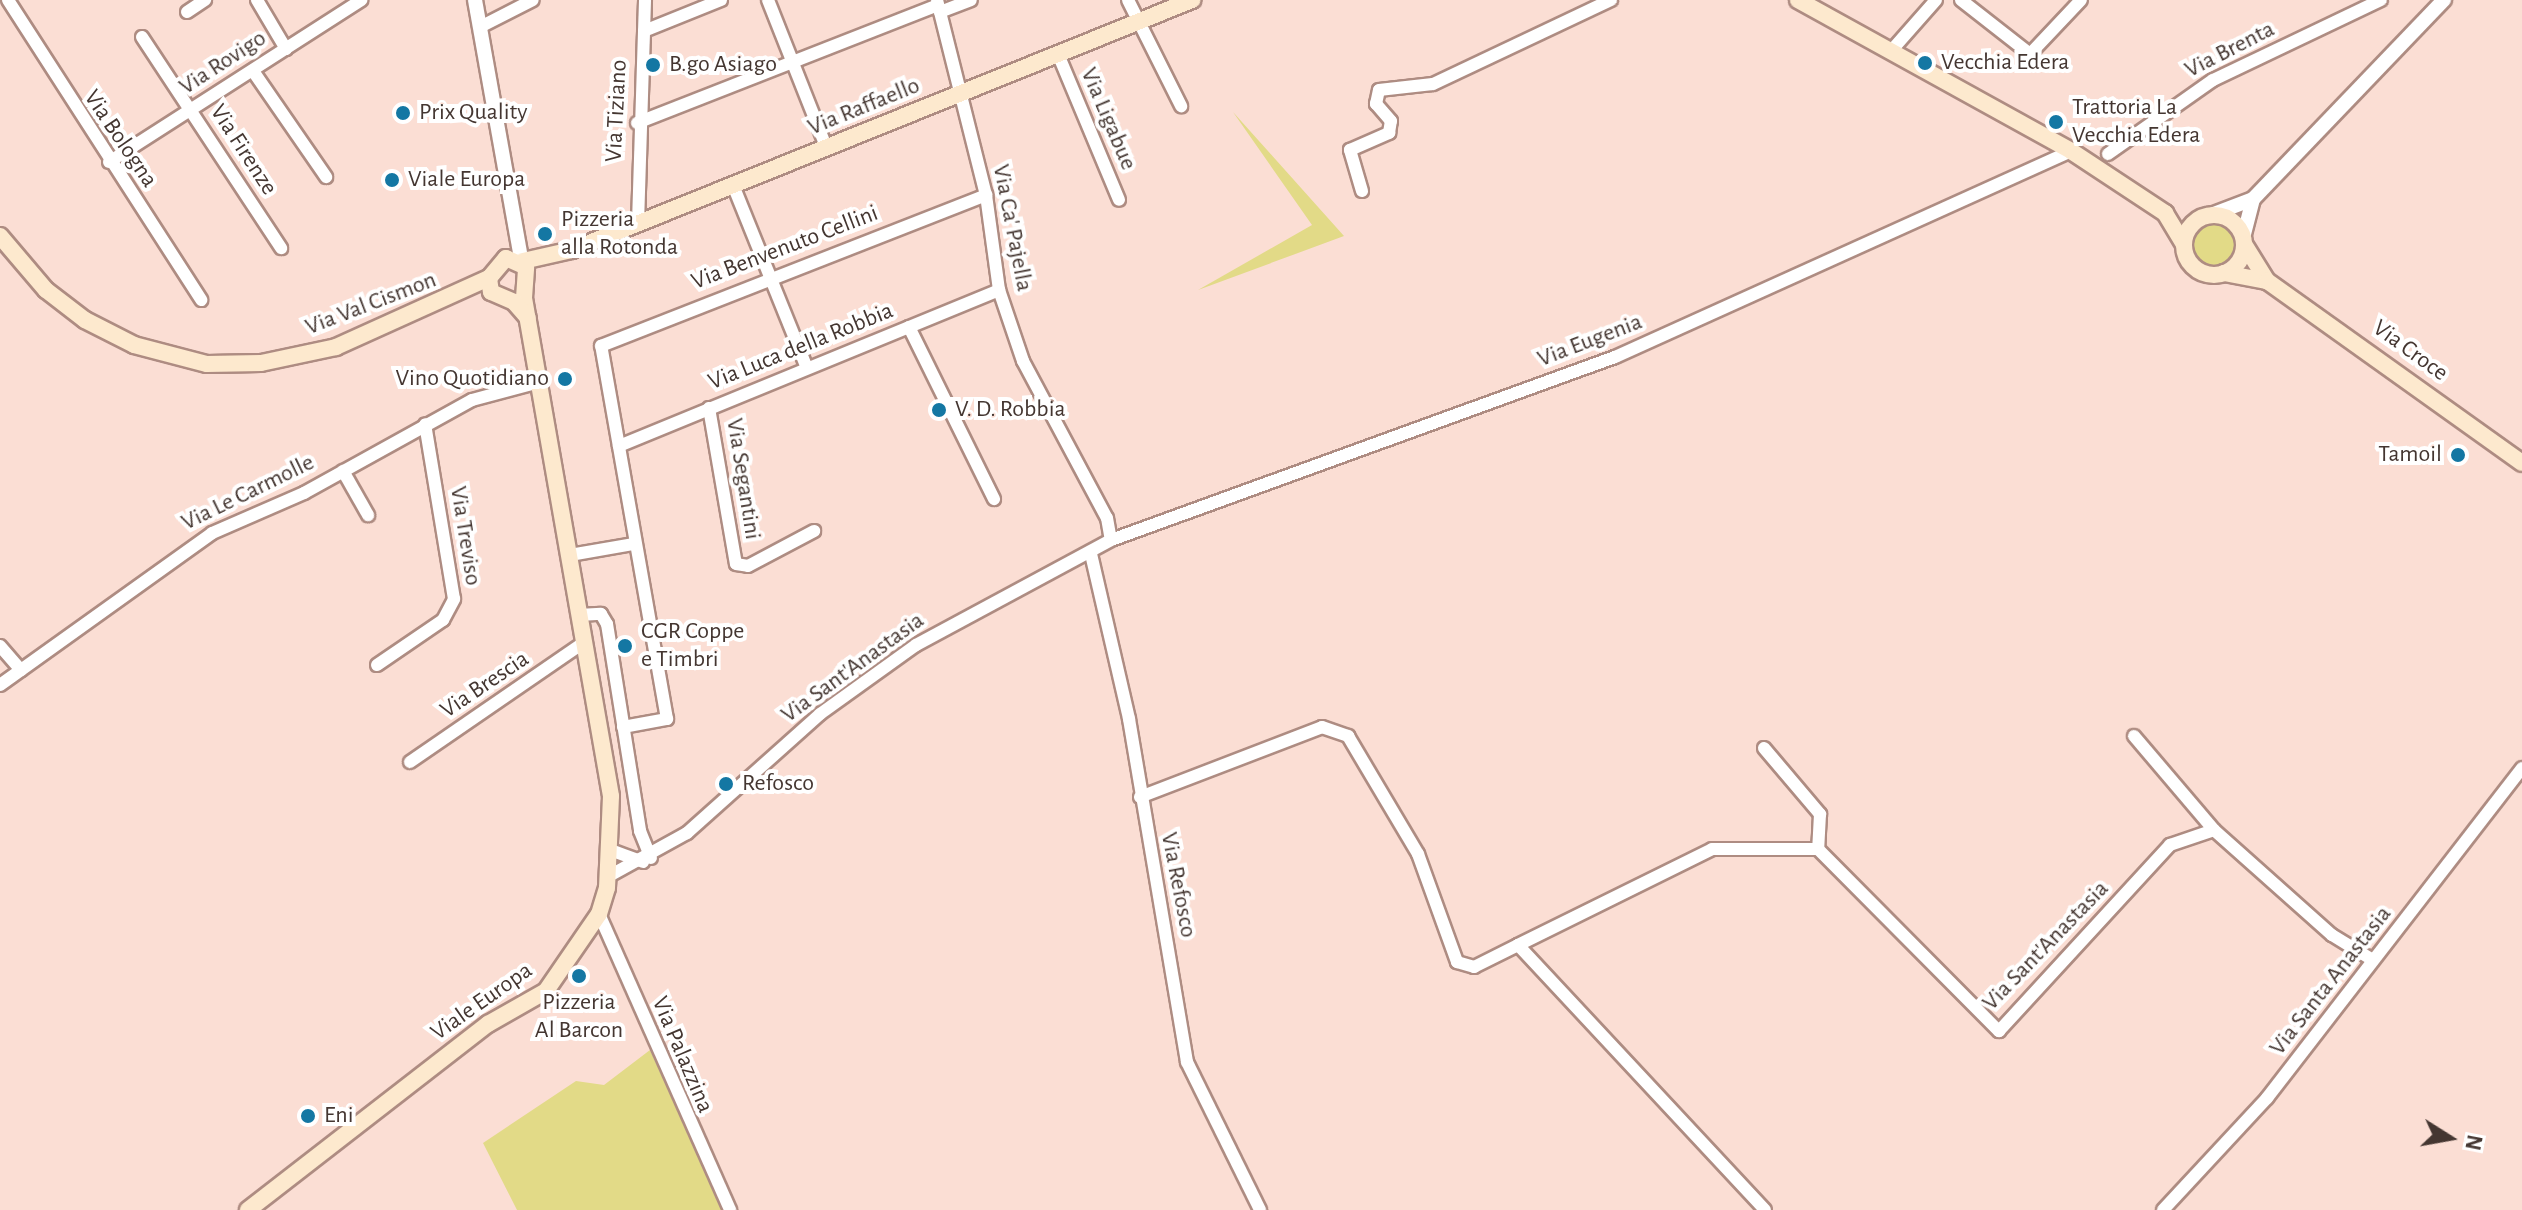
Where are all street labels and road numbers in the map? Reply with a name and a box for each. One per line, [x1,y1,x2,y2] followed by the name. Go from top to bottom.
[2180,15,2280,85] street label: Via Brenta
[174,24,272,102] street label: Via Rovigo
[600,59,634,163] street label: Via Tiziano
[1074,64,1142,174] street label: Via Ligabue
[804,72,924,142] street label: Via Raffaello
[77,85,163,193] street label: Via Bologna
[203,99,283,201] street label: Via Firenze
[986,162,1038,294] street label: Via Ca' Pajella
[688,199,882,297] street label: Via Benvenuto Cellini
[301,266,441,342] street label: Via Val Cismon
[704,297,898,397] street label: Via Luca della Robbia
[1534,308,1646,374] street label: Via Eugenia
[2367,314,2453,388] street label: Via Croce
[719,416,767,542] street label: Via Segantini
[177,448,319,538] street label: Via Le Carmolle
[443,484,487,588] street label: Via Treviso
[776,606,930,730] street label: Via Sant'Anastasia
[435,645,535,725] street label: Via Brescia
[1154,830,1202,940] street label: Via Refosco
[1977,875,2115,1017] street label: Via Sant'Anastasia
[2264,901,2398,1061] street label: Via Santa Anastasia
[426,957,538,1047] street label: Viale Europa
[645,993,719,1117] street label: Via Palazzina

